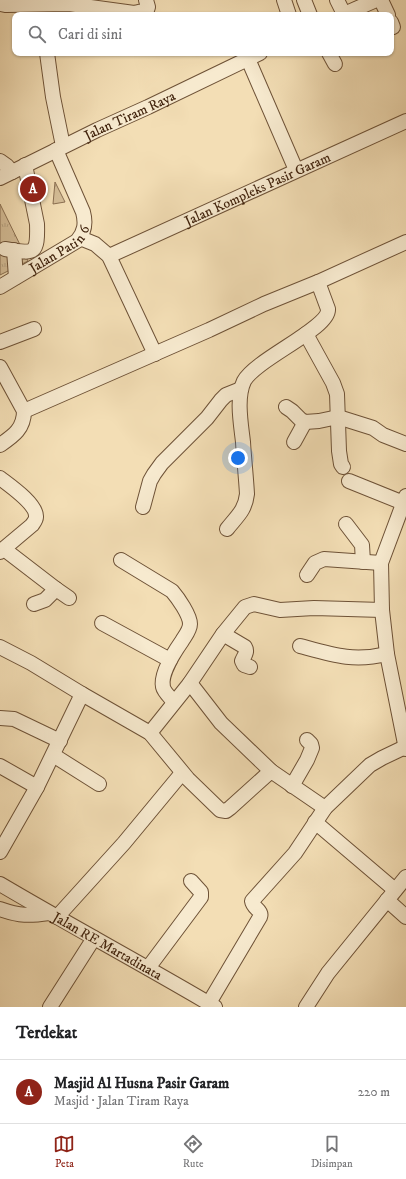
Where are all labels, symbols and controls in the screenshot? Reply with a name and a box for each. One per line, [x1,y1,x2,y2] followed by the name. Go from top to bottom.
[12,12,394,56] search box
[26,23,48,45] icon: search
[58,25,122,44] text: Cari di sini
[80,87,179,146] street label: Jalan Tiram Raya
[180,148,334,231] street label: Jalan Kompleks Pasir Garam
[20,174,46,204] pin: A
[24,223,94,279] street label: Jalan Patin 6
[228,448,248,468] your location
[47,907,165,984] street label: Jalan RE Martadinata
[16,1022,77,1044] text: Terdekat
[54,1074,229,1093] text: Masjid Al Husna Pasir Garam
[25,1084,33,1100] text: A
[358,1084,390,1100] text: 220 m
[54,1093,189,1109] text: Masjid · Jalan Tiram Raya
[53,1133,75,1171] tab: Peta
[182,1133,204,1171] tab: Rute
[311,1133,353,1171] tab: Disimpan

